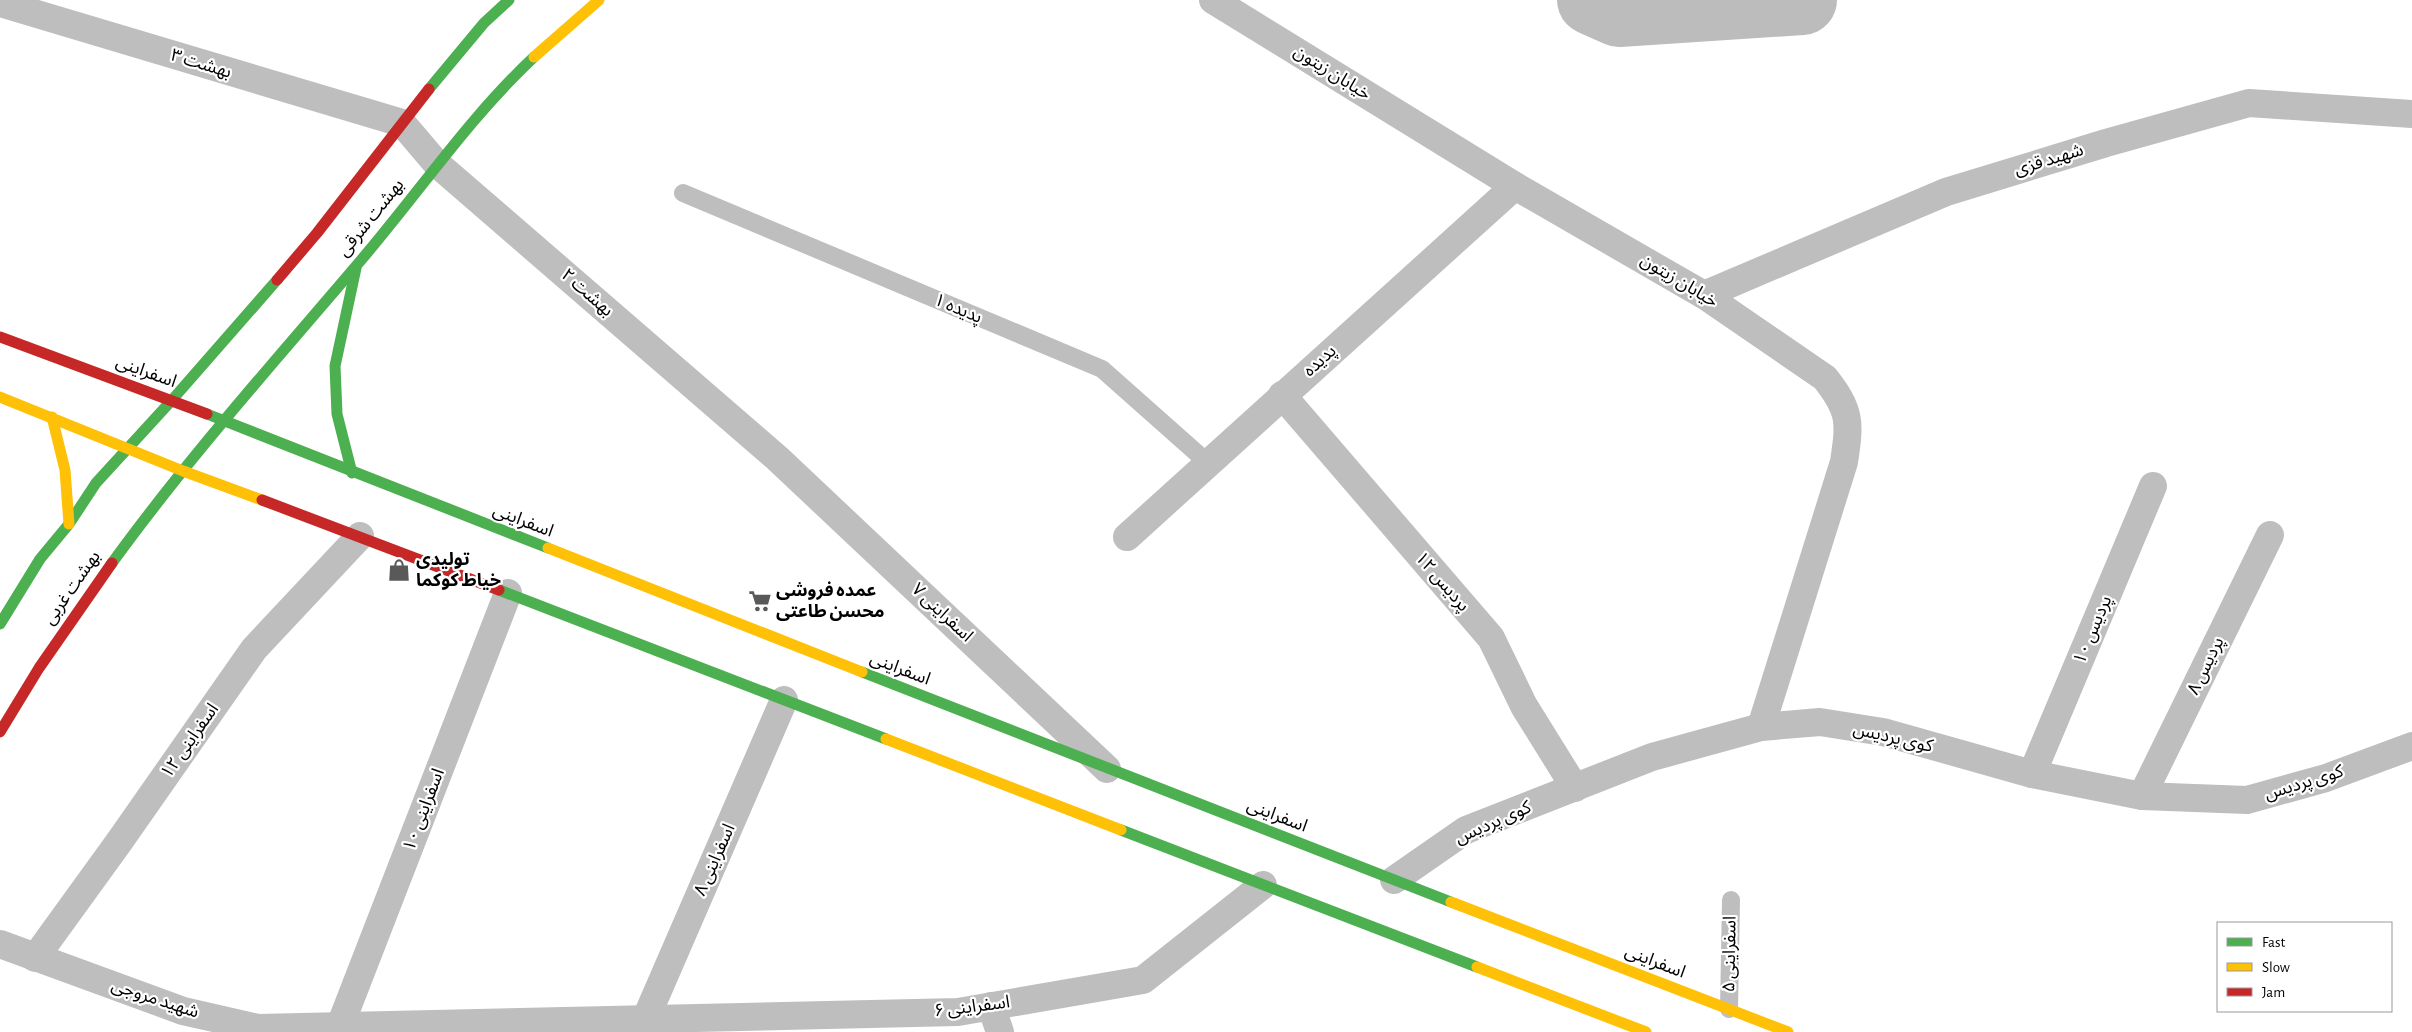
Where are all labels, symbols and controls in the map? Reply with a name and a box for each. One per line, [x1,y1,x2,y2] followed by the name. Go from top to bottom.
[1290,42,1374,105] street label: خیابان زیتون
[169,46,233,82] street label: بهشت ۳
[2012,141,2086,180] street label: شهید قزی
[334,176,408,261] street label: بهشت شرقی
[1637,251,1721,312] street label: خیابان زیتون
[558,266,616,320] street label: بهشت ۲
[931,291,985,328] street label: پدیده ۱
[1300,342,1341,381] street label: پدیده
[113,353,179,392] street label: اسفراینی
[490,501,556,542] street label: اسفراینی
[40,548,105,629] street label: بهشت غربی
[1411,549,1473,616] street label: پردیس ۱۲
[416,551,501,590] place label: تولیدی خیاط کوکما
[386,557,412,583] shop icon: تولیدی خیاط کوکما
[907,580,976,646] street label: اسفراینی ۷
[776,581,885,621] place label: عمده فروشی محسن طاعتی
[747,588,773,614] supermarket icon: عمده فروشی محسن طاعتی
[2071,593,2116,667] street label: پردیس ۱۰
[2184,634,2229,698] street label: پردیس ۸
[867,649,933,690] street label: اسفراینی
[158,700,223,782] street label: اسفراینی ۱۲
[1851,720,1935,757] street label: کوی پردیس
[2262,762,2346,805] street label: کوی پردیس
[400,766,449,854] street label: اسفراینی ۱۰
[1244,796,1310,837] street label: اسفراینی
[1452,798,1535,849] street label: کوی پردیس
[691,821,740,899] street label: اسفراینی ۸
[1720,916,1741,992] street label: اسفراینی ۵
[2217,922,2392,1012] legend
[2262,935,2286,950] text: Fast
[1622,942,1688,983] street label: اسفراینی
[2262,960,2290,975] text: Slow
[109,976,201,1023] street label: شهید مروجی
[2262,985,2285,1000] text: Jam
[933,993,1011,1022] street label: اسفراینی ۶

